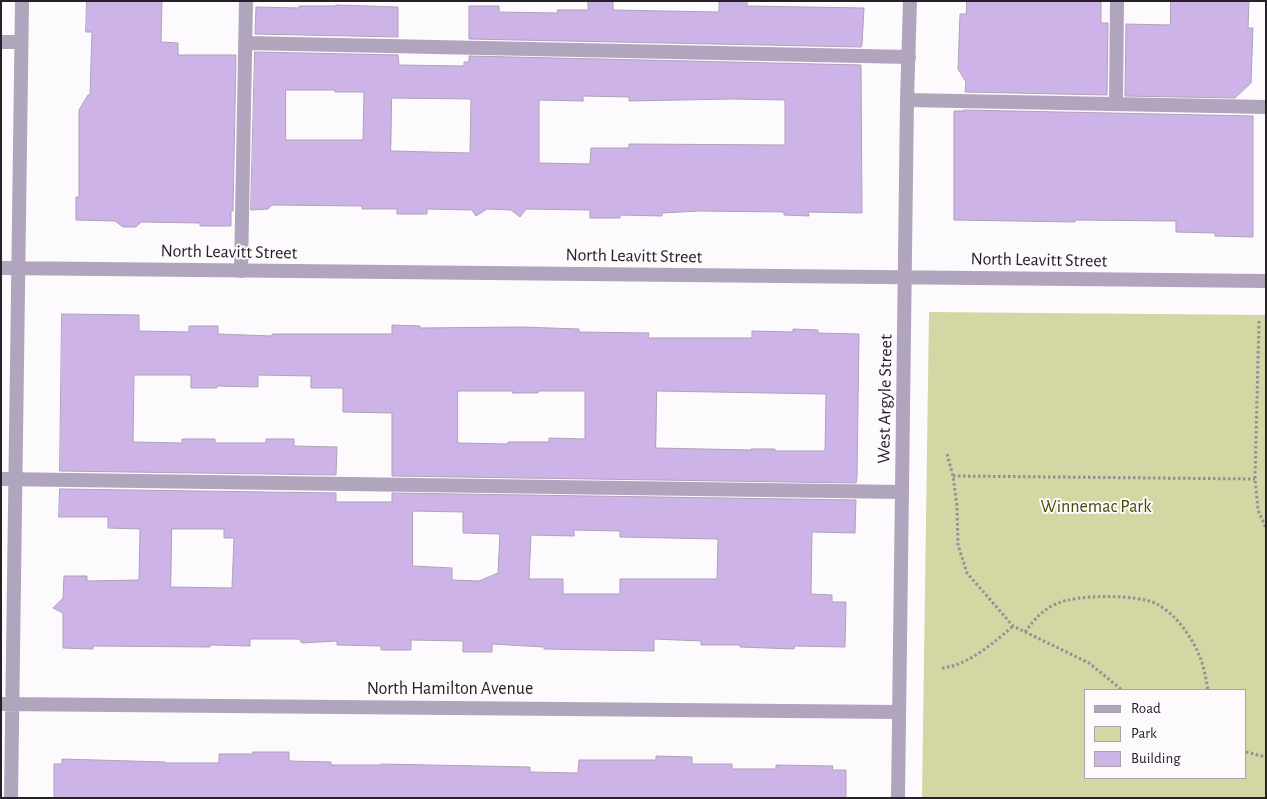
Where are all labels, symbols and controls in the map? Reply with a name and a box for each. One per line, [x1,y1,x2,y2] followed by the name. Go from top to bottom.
[160,240,298,264] street label: North Leavitt Street
[565,244,703,268] street label: North Leavitt Street
[970,248,1108,272] street label: North Leavitt Street
[873,334,897,464] street label: West Argyle Street
[1041,496,1151,518] park label: Winnemac Park
[367,678,533,700] street label: North Hamilton Avenue
[1084,689,1247,779] legend
[1131,701,1161,716] text: Road
[1131,726,1157,741] text: Park
[1131,751,1181,766] text: Building

